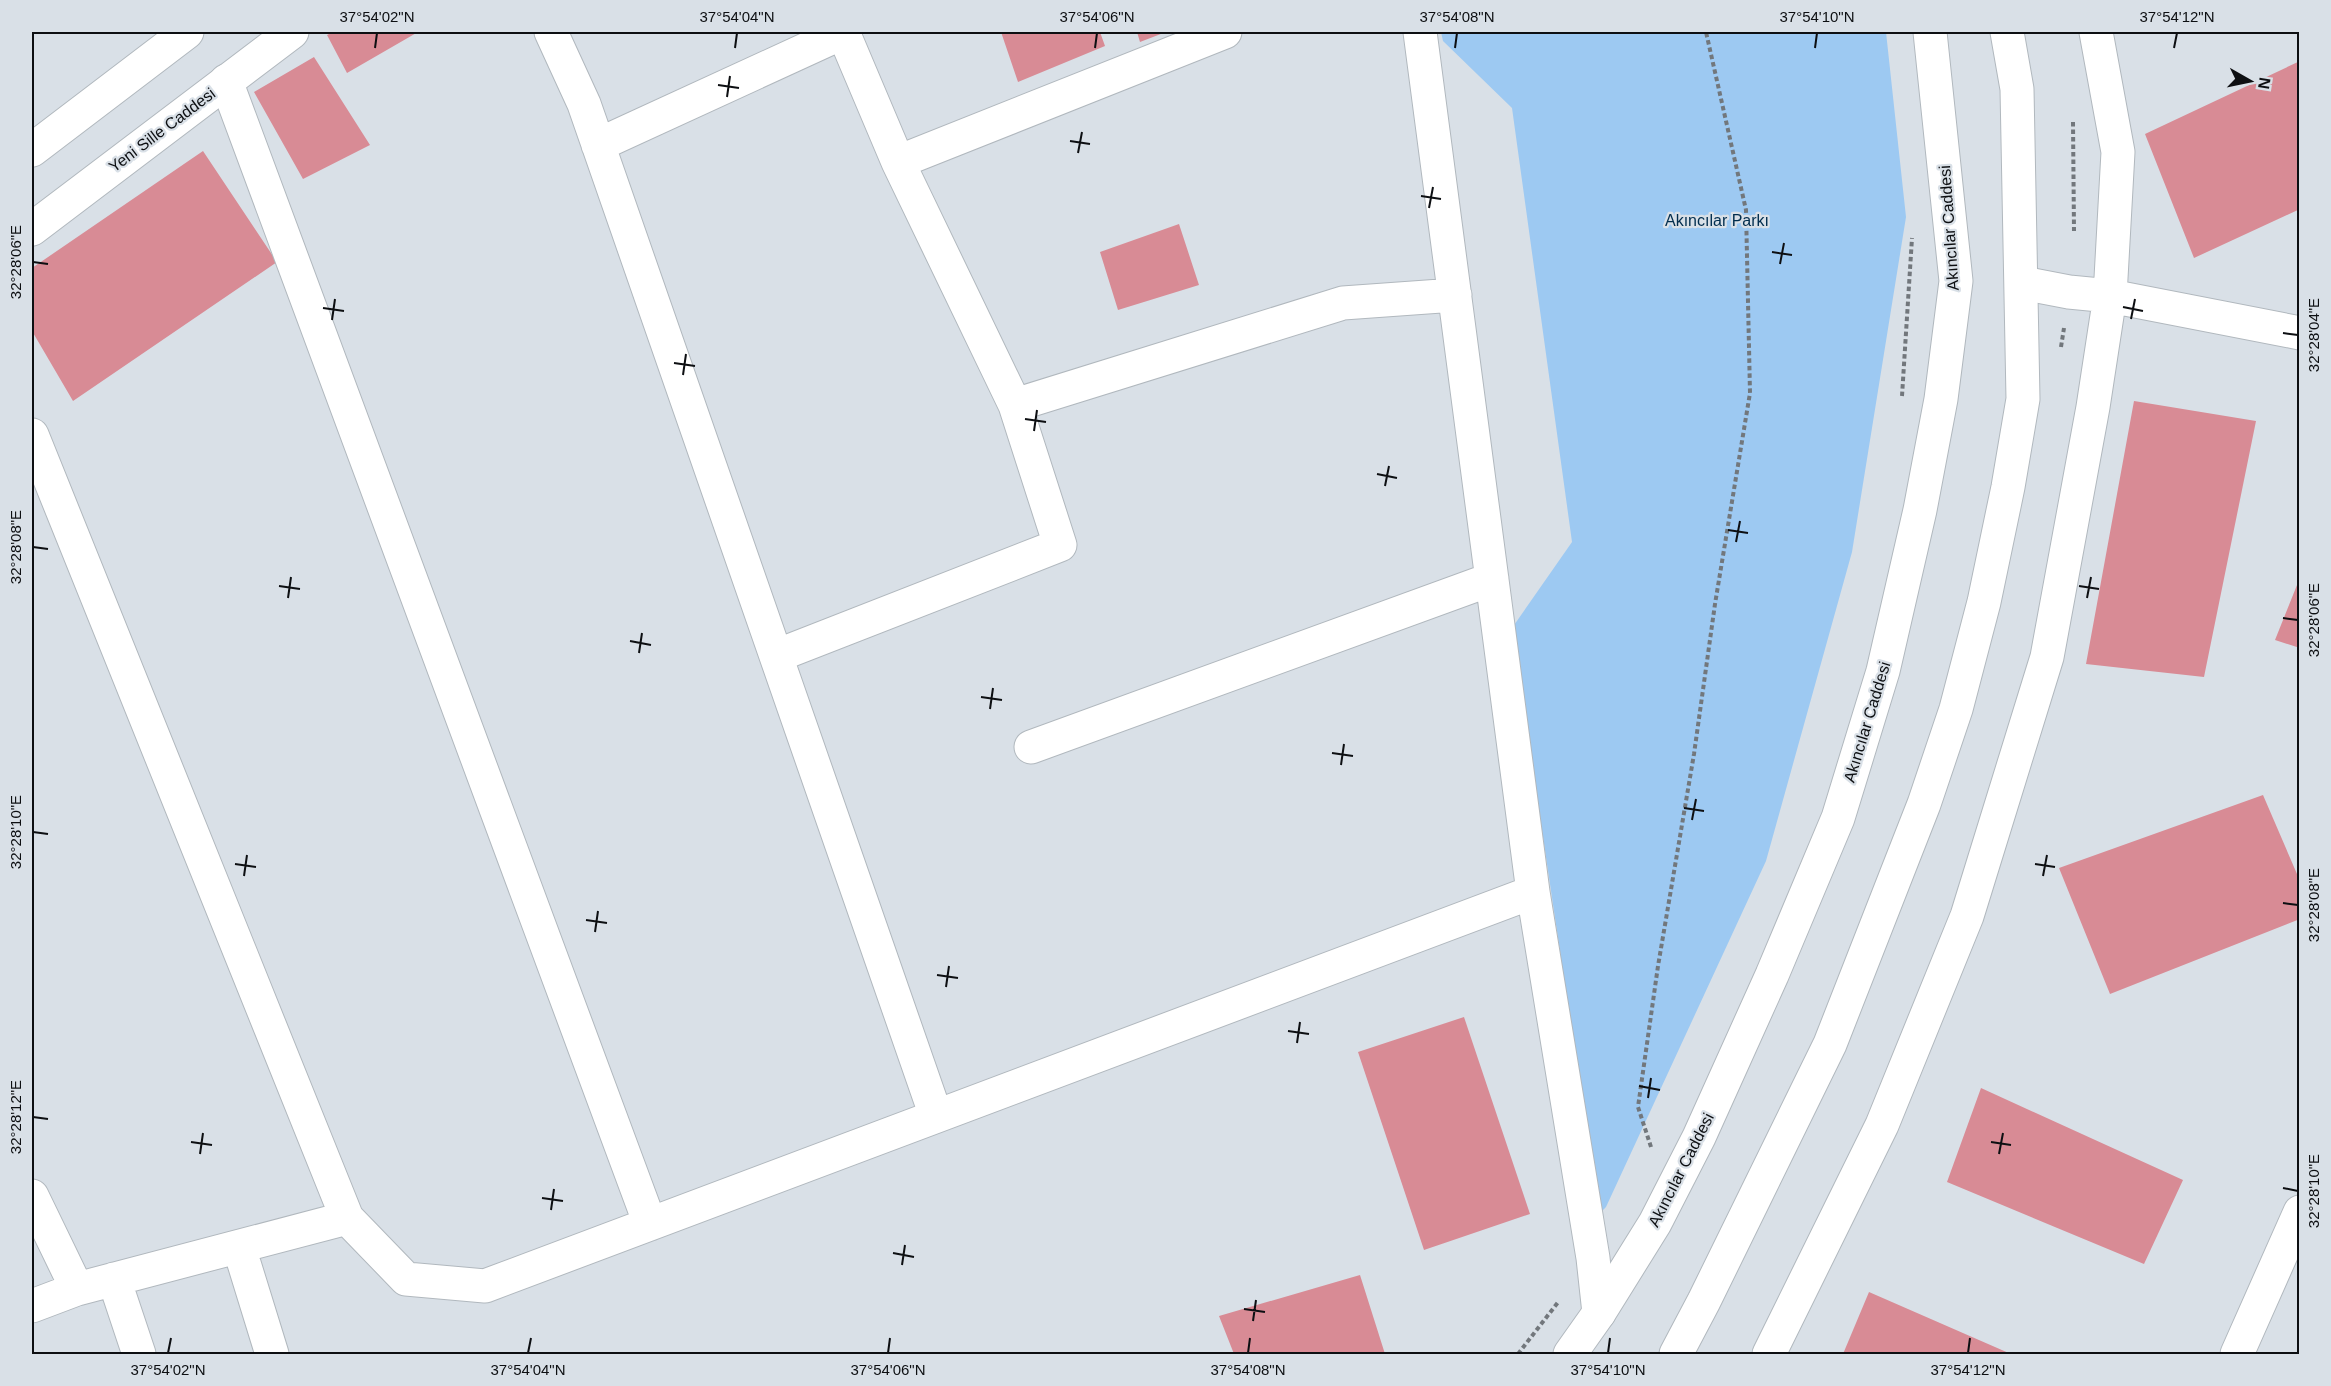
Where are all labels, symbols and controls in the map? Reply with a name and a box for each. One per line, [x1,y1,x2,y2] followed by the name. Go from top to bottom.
[339,8,415,25] text: 37°54'02"N
[699,8,775,25] text: 37°54'04"N
[1059,8,1135,25] text: 37°54'06"N
[1419,8,1495,25] text: 37°54'08"N
[1779,8,1855,25] text: 37°54'10"N
[2139,8,2215,25] text: 37°54'12"N
[2220,51,2280,111] north arrow
[2255,76,2274,90] text: N
[106,85,218,175] street label: Yeni Sille Caddesi
[1936,165,1962,291] street label: Akıncılar Caddesi
[1665,212,1769,229] park label: Akıncılar Parkı
[7,225,24,299] text: 32°28'06"E
[2305,298,2322,372] text: 32°28'04"E
[7,510,24,584] text: 32°28'08"E
[2305,583,2322,657] text: 32°28'06"E
[1841,660,1893,784] street label: Akıncılar Caddesi
[7,795,24,869] text: 32°28'10"E
[2305,868,2322,942] text: 32°28'08"E
[7,1080,24,1154] text: 32°28'12"E
[1645,1110,1717,1230] street label: Akıncılar Caddesi
[2305,1154,2322,1228] text: 32°28'10"E
[130,1361,206,1378] text: 37°54'02"N
[490,1361,566,1378] text: 37°54'04"N
[850,1361,926,1378] text: 37°54'06"N
[1210,1361,1286,1378] text: 37°54'08"N
[1570,1361,1646,1378] text: 37°54'10"N
[1930,1361,2006,1378] text: 37°54'12"N

